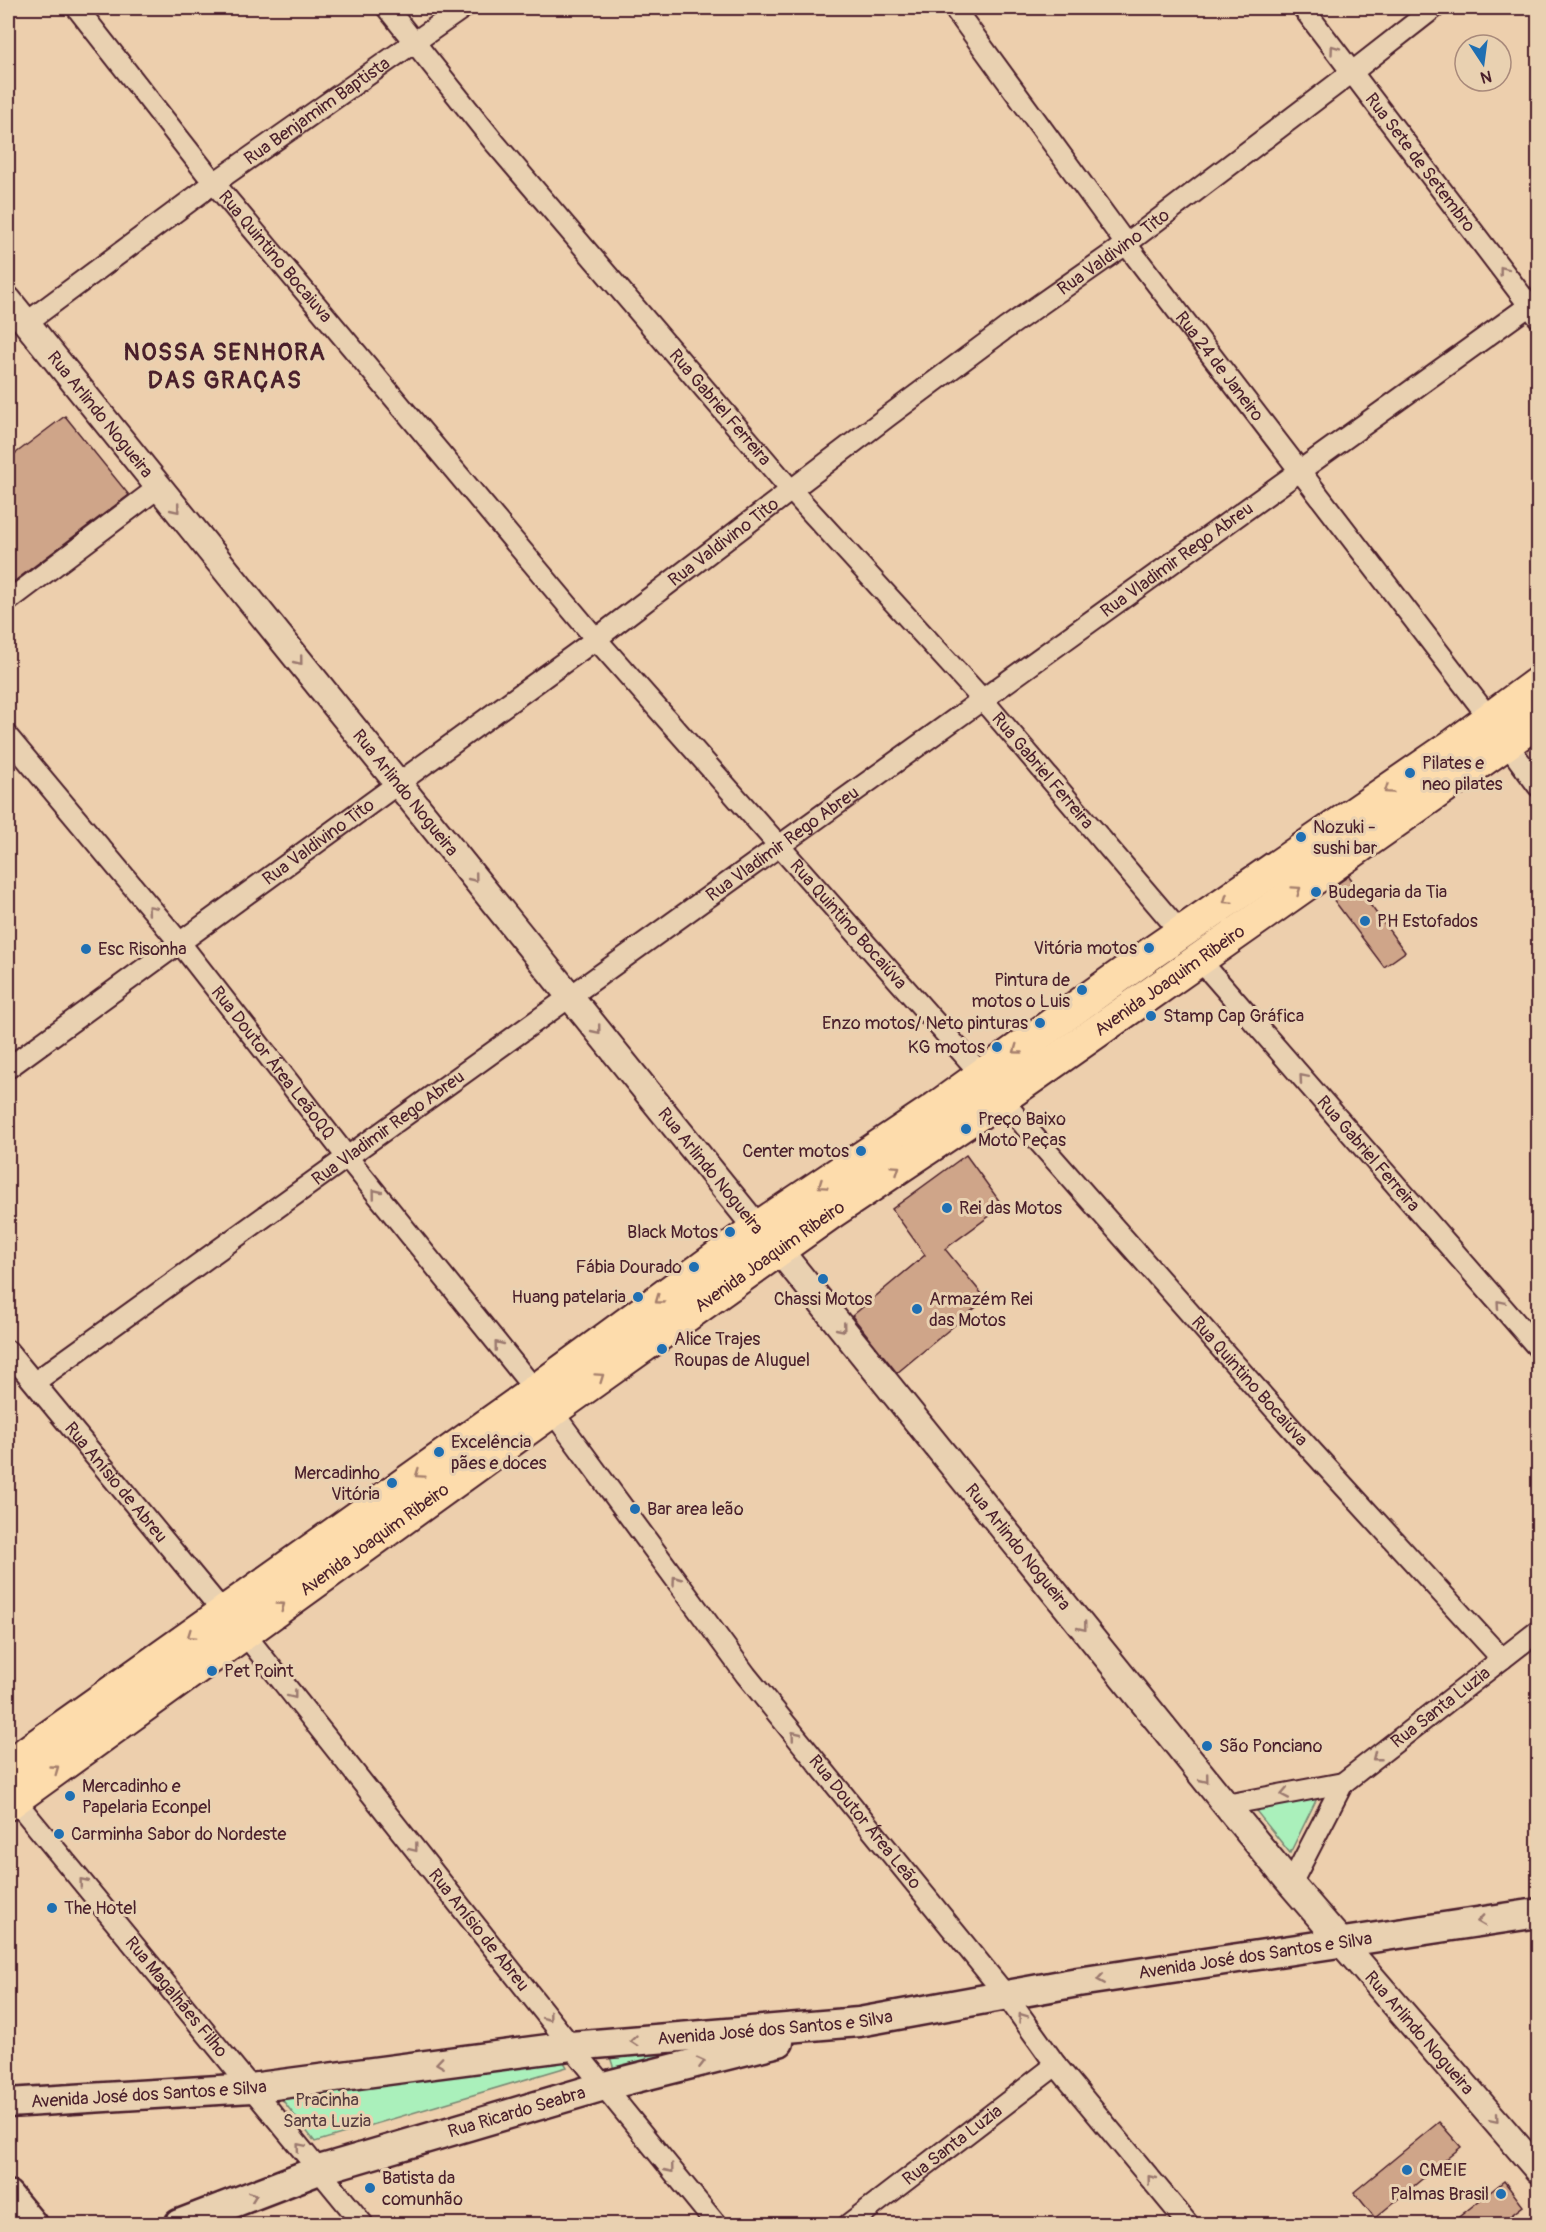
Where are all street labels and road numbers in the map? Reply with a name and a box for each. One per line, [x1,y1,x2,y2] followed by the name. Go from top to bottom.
[239,52,394,170] street label: Rua Benjamim Baptista
[1360,88,1481,237] street label: Rua Sete de Setembro
[214,186,337,327] street label: Rua Quintino Bocaiuva
[1053,203,1174,300] street label: Rua Valdivino Tito
[1170,307,1269,426] street label: Rua 24 de Janeiro
[664,344,776,470] street label: Rua Gabriel Ferreira
[42,346,158,482] street label: Rua Arlindo Nogueira
[663,492,784,591] street label: Rua Valdivino Tito
[1096,497,1258,622] street label: Rua Vladimir Rego Abreu
[987,707,1099,834] street label: Rua Gabriel Ferreira
[348,725,464,861] street label: Rua Arlindo Nogueira
[701,781,863,906] street label: Rua Vladimir Rego Abreu
[258,793,379,890] street label: Rua Valdivino Tito
[785,855,912,994] street label: Rua Quintino Bocaiúva
[1090,919,1250,1041] street label: Avenida Joaquim Ribeiro
[206,981,340,1144] street label: Rua Doutor Área LeãoQQ
[307,1065,469,1191] street label: Rua Vladimir Rego Abreu
[1312,1091,1425,1216] street label: Rua Gabriel Ferreira
[653,1103,768,1239] street label: Rua Arlindo Nogueira
[690,1195,849,1318] street label: Avenida Joaquim Ribeiro
[1186,1311,1313,1451] street label: Rua Quintino Bocaiúva
[60,1417,173,1547] street label: Rua Anísio de Abreu
[295,1477,454,1601] street label: Avenida Joaquim Ribeiro
[960,1479,1076,1615] street label: Rua Arlindo Nogueira
[1386,1661,1495,1753] street label: Rua Santa Luzia
[804,1750,927,1894] street label: Rua Doutor Área Leão
[423,1864,535,1996] street label: Rua Anísio de Abreu
[1137,1927,1374,1984] street label: Avenida José dos Santos e Silva
[120,1932,233,2062] street label: Rua Magalhães Filho
[1360,1966,1479,2099] street label: Rua Arlindo Nogueira
[656,2005,894,2050] street label: Avenida José dos Santos e Silva
[30,2075,268,2113] street label: Avenida José dos Santos e Silva
[445,2081,588,2143] street label: Rua Ricardo Seabra
[898,2099,1007,2190] street label: Rua Santa Luzia

